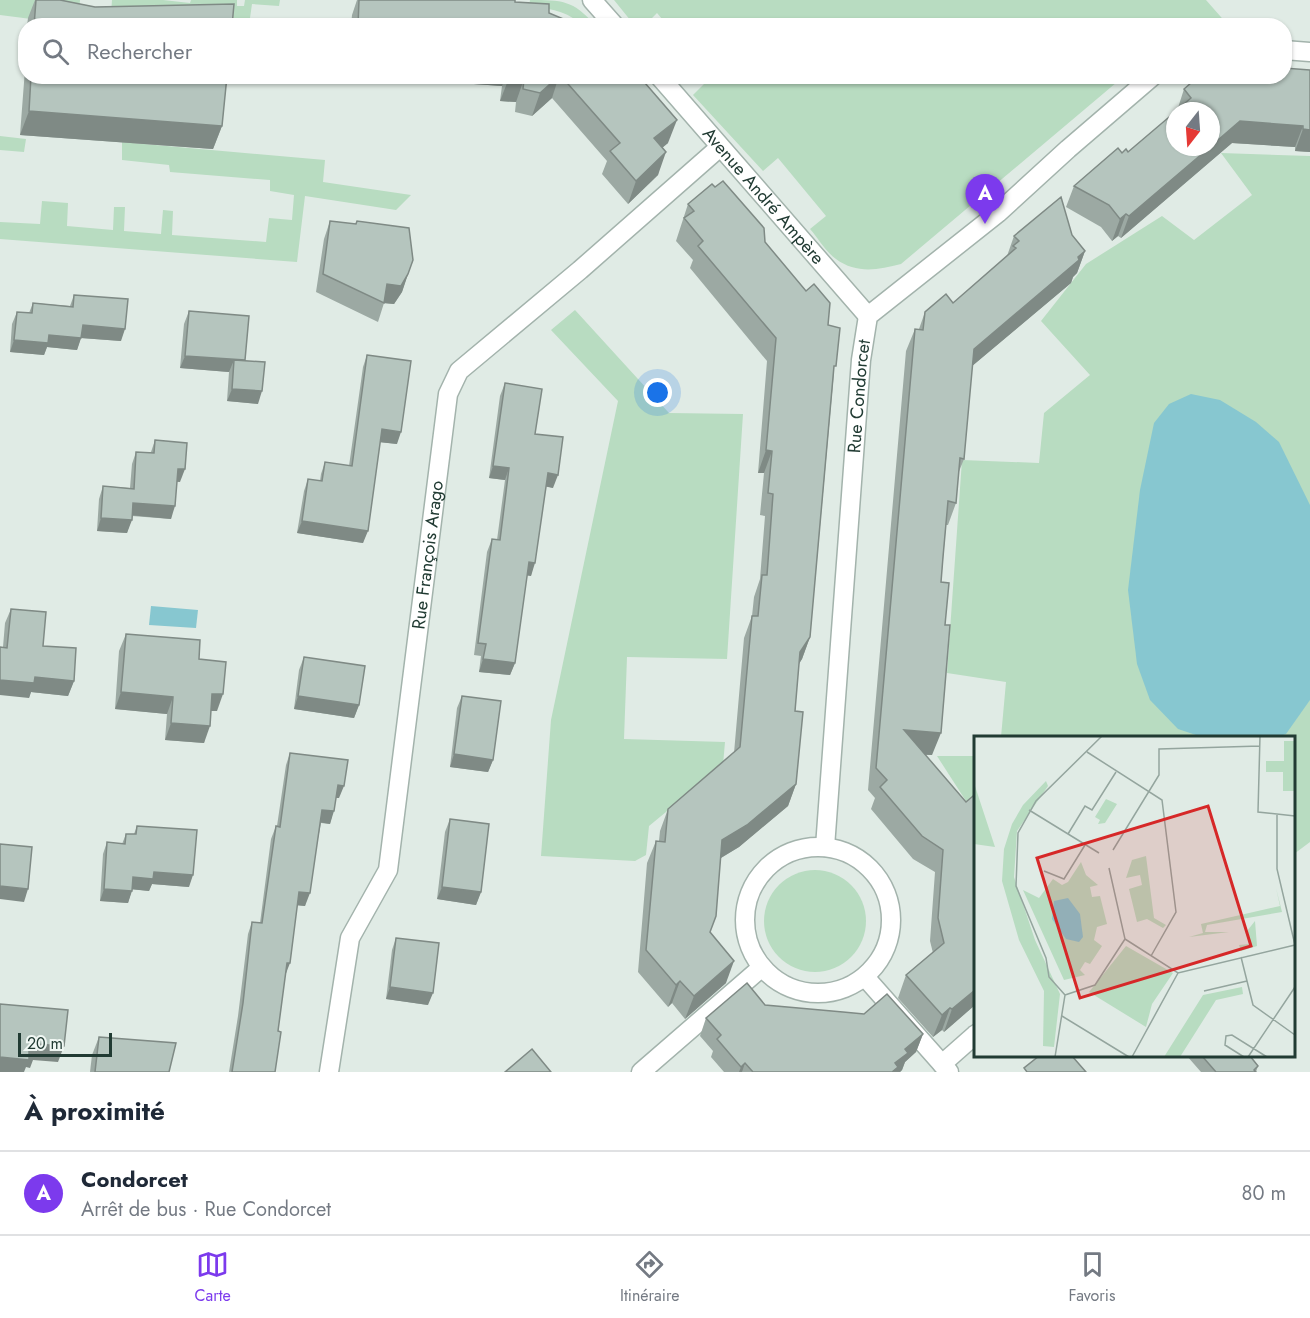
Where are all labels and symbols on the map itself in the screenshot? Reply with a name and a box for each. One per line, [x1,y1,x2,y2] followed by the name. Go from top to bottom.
[1166,102,1220,156] north arrow
[696,122,830,270] street label: Avenue André Ampère
[966,174,1004,224] pin: A
[841,337,877,454] street label: Rue Condorcet
[643,378,672,407] your location
[405,479,450,631] street label: Rue François Arago
[974,736,1295,1057] inset map
[18,1030,112,1058] scale bar

